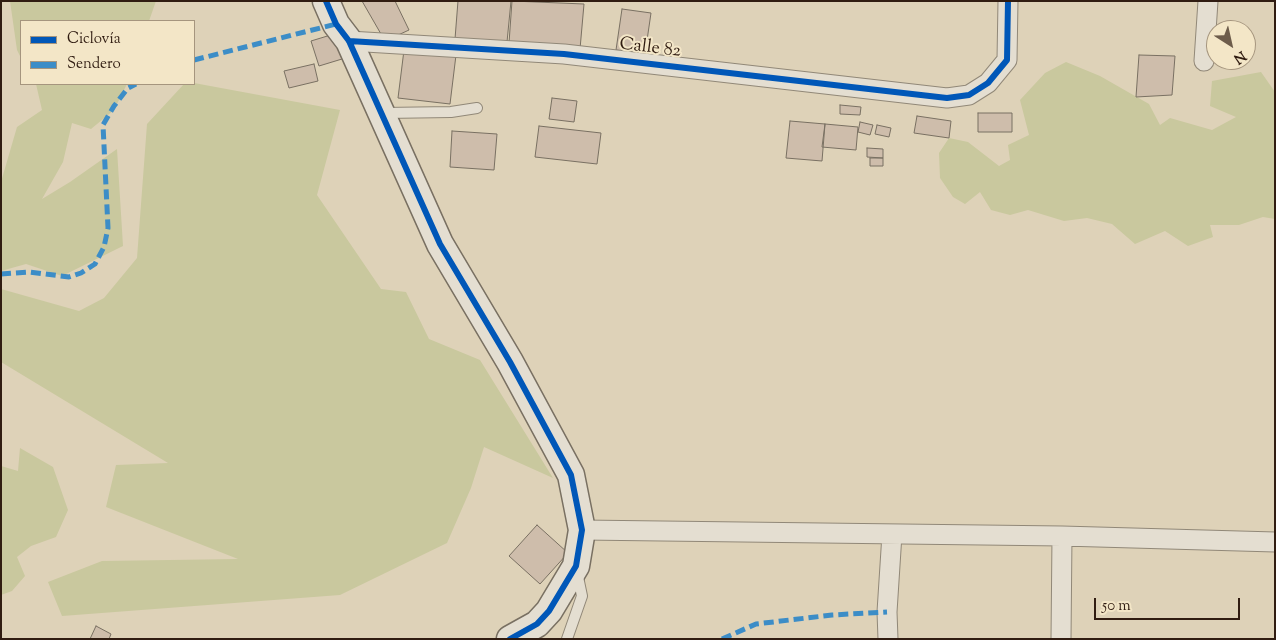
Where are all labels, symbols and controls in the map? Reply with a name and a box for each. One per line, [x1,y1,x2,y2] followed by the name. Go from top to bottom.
[20,20,195,85] legend
[1206,20,1256,70] north arrow
[67,29,121,50] text: Ciclovía
[618,35,682,63] street label: Calle 82
[1229,45,1249,68] text: N
[67,54,121,75] text: Sendero
[1096,588,1242,620] scale bar
[1102,596,1131,617] text: 50 m

